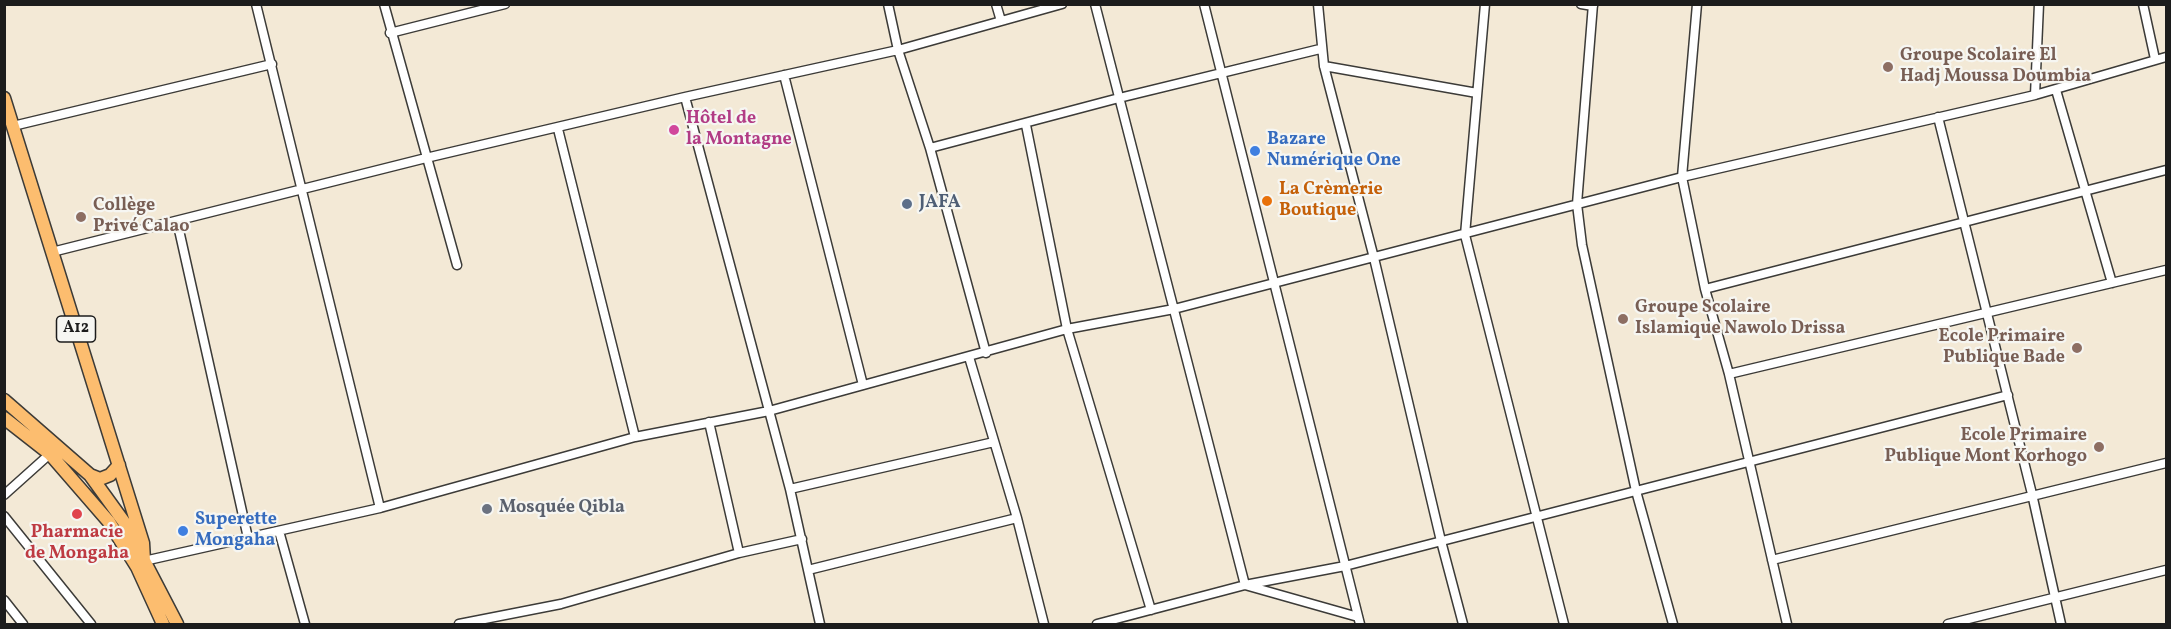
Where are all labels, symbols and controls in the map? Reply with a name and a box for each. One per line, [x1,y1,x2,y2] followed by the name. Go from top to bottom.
[1900,46,2091,88] place label: Groupe Scolaire El Hadj Moussa Doumbia
[1881,60,1895,74] marker: Groupe Scolaire El Hadj Moussa Doumbia
[686,109,792,152] place label: Hôtel de la Montagne
[667,123,681,137] marker: Hôtel de la Montagne
[1267,130,1401,172] place label: Bazare Numérique One
[1248,144,1262,158] marker: Bazare Numérique One
[1279,180,1383,222] place label: La Crèmerie Boutique
[919,193,960,215] place label: JAFA
[1260,194,1274,208] marker: La Crèmerie Boutique
[93,196,190,238] place label: Collège Privé Calao
[900,197,914,211] marker: JAFA
[74,210,88,224] marker: Collège Privé Calao
[1635,298,1845,340] place label: Groupe Scolaire Islamique Nawolo Drissa
[1616,312,1630,326] marker: Groupe Scolaire Islamique Nawolo Drissa
[56,316,96,342] road number: A12
[1938,327,2065,370] place label: Ecole Primaire Publique Bade
[2070,341,2084,355] marker: Ecole Primaire Publique Bade
[1885,426,2087,468] place label: Ecole Primaire Publique Mont Korhogo
[2092,440,2106,454] marker: Ecole Primaire Publique Mont Korhogo
[499,498,625,520] place label: Mosquée Qibla
[480,502,494,516] marker: Mosquée Qibla
[70,507,84,521] marker: Pharmacie de Mongaha
[195,510,277,552] place label: Superette Mongaha
[25,523,129,566] place label: Pharmacie de Mongaha
[176,524,190,538] marker: Superette Mongaha

